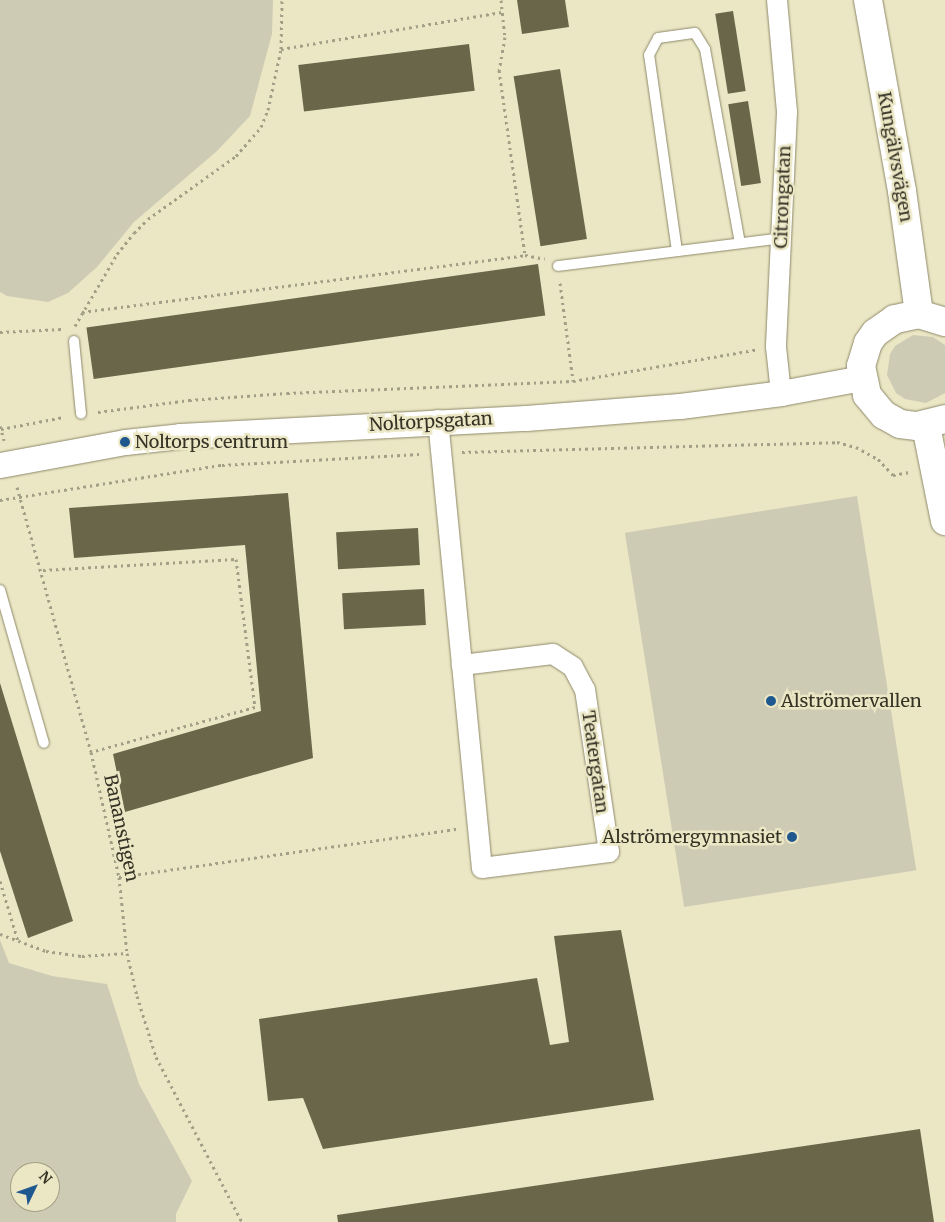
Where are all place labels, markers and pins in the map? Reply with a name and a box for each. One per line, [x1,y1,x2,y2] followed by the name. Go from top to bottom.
[135,431,288,453] place label: Noltorps centrum
[119,436,131,448] marker: Noltorps centrum
[781,690,922,712] place label: Alströmervallen
[765,695,777,707] marker: Alströmervallen
[602,826,782,848] place label: Alströmergymnasiet
[786,831,798,843] marker: Alströmergymnasiet

